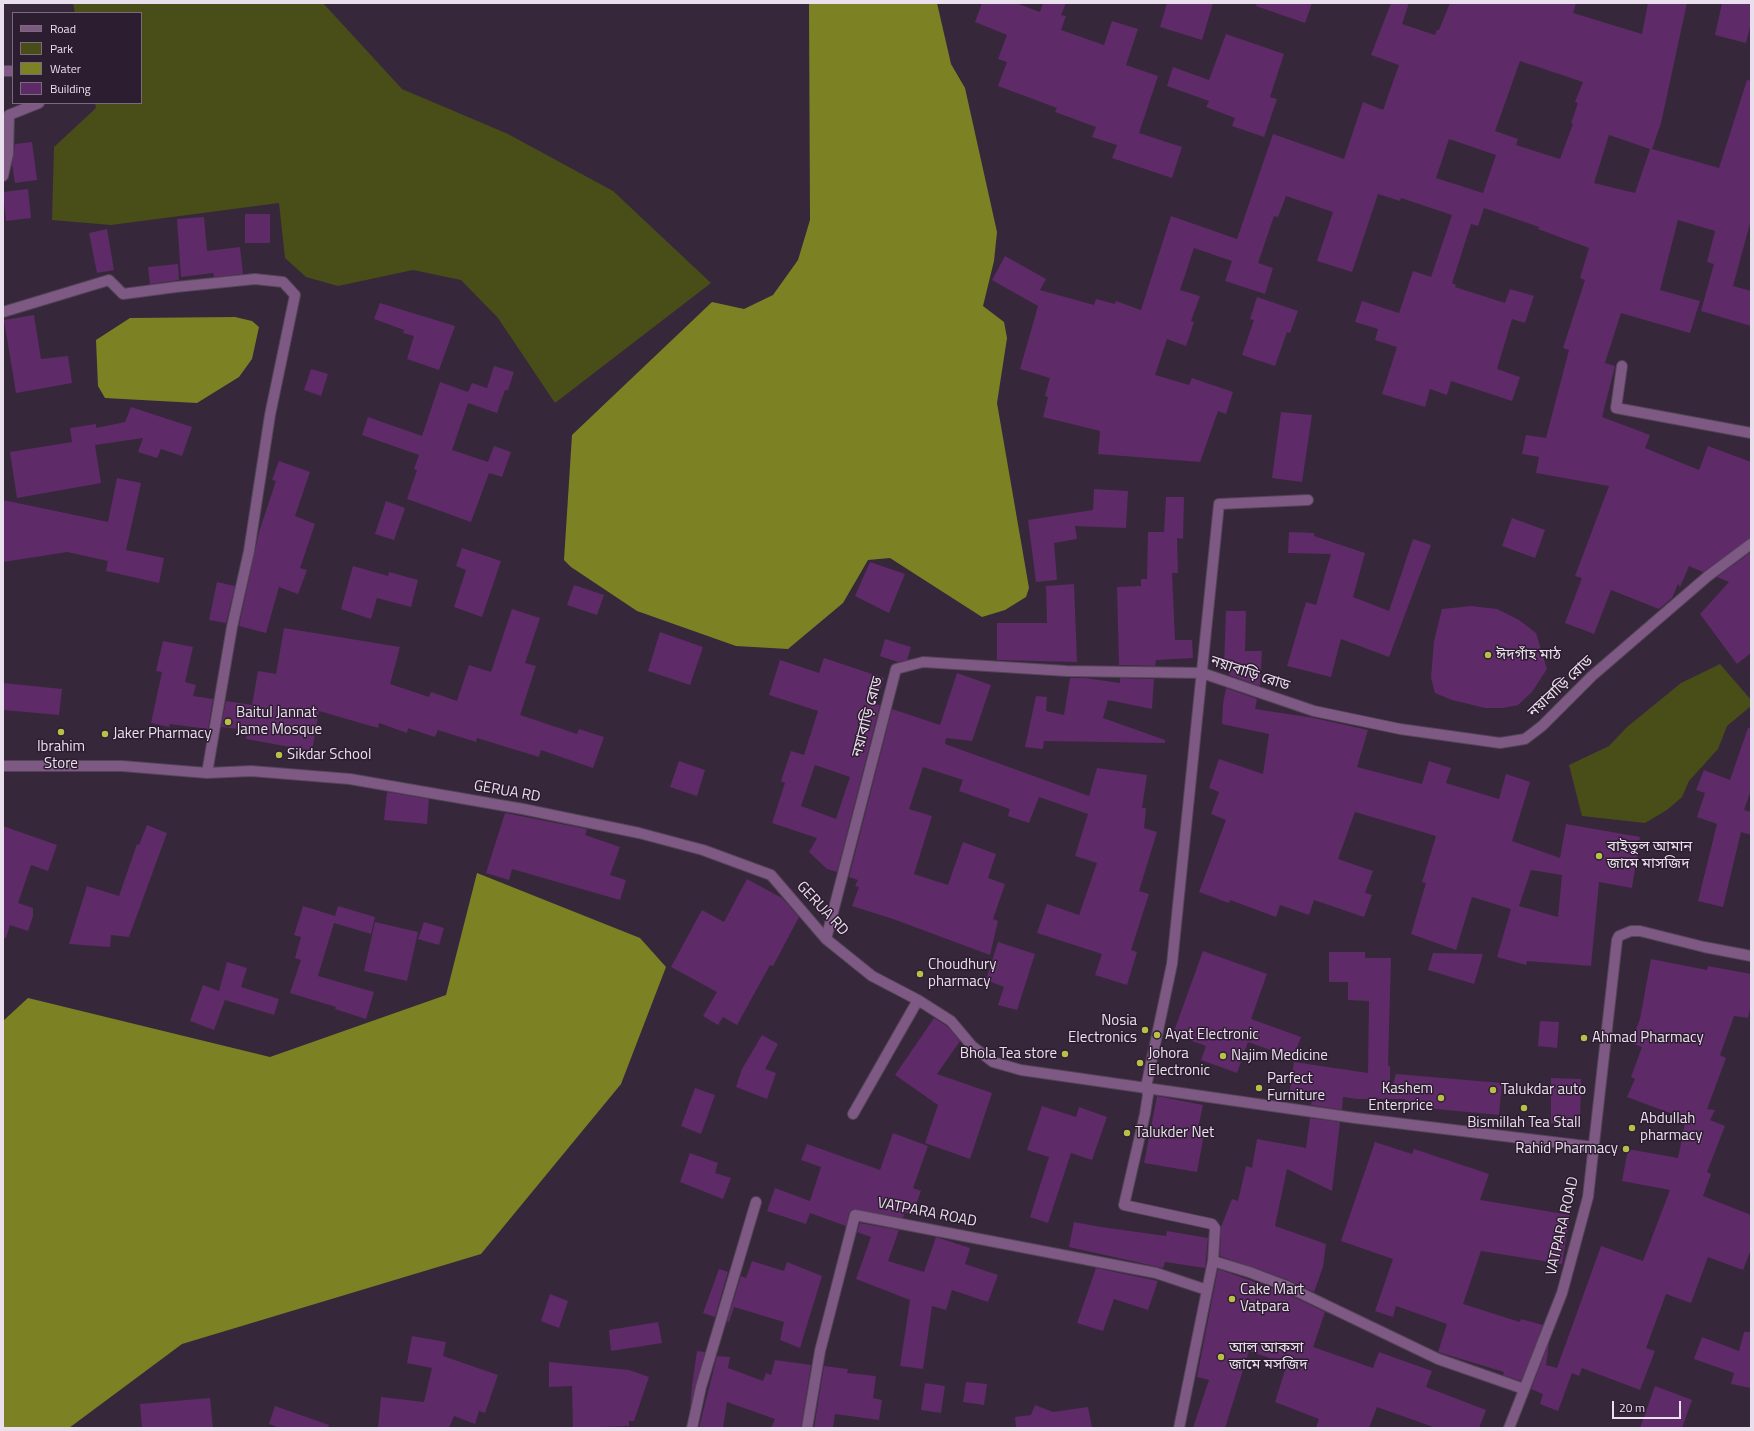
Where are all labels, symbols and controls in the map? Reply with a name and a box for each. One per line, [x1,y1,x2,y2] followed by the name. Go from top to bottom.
[12,12,142,104] legend
[50,19,76,38] text: Road
[50,39,73,58] text: Park
[50,59,81,78] text: Water
[50,79,91,98] text: Building
[1496,646,1561,664] place label: ঈদগাঁহ মাঠ
[1483,650,1493,660] marker: ঈদগাঁহ মাঠ
[1525,652,1597,722] street label: নয়াবাড়ি রোড
[1208,653,1292,695] street label: নয়াবাড়ি রোড
[849,675,887,759] street label: নয়াবাড়ি রোড
[236,704,322,739] place label: Baitul Jannat Jame Mosque
[223,717,233,727] marker: Baitul Jannat Jame Mosque
[113,725,211,743] place label: Jaker Pharmacy
[56,727,66,737] marker: Ibrahim Store
[100,729,110,739] marker: Jaker Pharmacy
[37,738,85,773] place label: Ibrahim Store
[287,746,371,764] place label: Sikdar School
[274,750,284,760] marker: Sikdar School
[472,777,542,807] street label: GERUA RD
[1607,838,1692,873] place label: বাইতুল আমান জামে মাসজিদ
[1594,851,1604,861] marker: বাইতুল আমান জামে মাসজিদ
[792,878,852,940] street label: GERUA RD
[928,956,996,991] place label: Choudhury pharmacy
[915,969,925,979] marker: Choudhury pharmacy
[1068,1012,1137,1047] place label: Nosia Electronics
[1140,1025,1150,1035] marker: Nosia Electronics
[1165,1026,1259,1044] place label: Ayat Electronic
[1592,1029,1704,1047] place label: Ahmad Pharmacy
[1152,1030,1162,1040] marker: Ayat Electronic
[1579,1033,1589,1043] marker: Ahmad Pharmacy
[960,1045,1057,1063] place label: Bhola Tea store
[1148,1045,1210,1080] place label: Johora Electronic
[1231,1047,1328,1065] place label: Najim Medicine
[1060,1049,1070,1059] marker: Bhola Tea store
[1218,1051,1228,1061] marker: Najim Medicine
[1135,1058,1145,1068] marker: Johora Electronic
[1267,1070,1325,1105] place label: Parfect Furniture
[1368,1080,1433,1115] place label: Kashem Enterprice
[1501,1081,1586,1099] place label: Talukdar auto
[1254,1083,1264,1093] marker: Parfect Furniture
[1488,1085,1498,1095] marker: Talukdar auto
[1436,1093,1446,1103] marker: Kashem Enterprice
[1519,1103,1529,1113] marker: Bismillah Tea Stall
[1640,1110,1703,1145] place label: Abdullah pharmacy
[1467,1114,1581,1132] place label: Bismillah Tea Stall
[1627,1123,1637,1133] marker: Abdullah pharmacy
[1135,1124,1214,1142] place label: Talukder Net
[1122,1128,1132,1138] marker: Talukder Net
[1515,1140,1618,1158] place label: Rahid Pharmacy
[1621,1144,1631,1154] marker: Rahid Pharmacy
[1543,1175,1583,1277] street label: VATPARA ROAD
[876,1195,978,1231] street label: VATPARA ROAD
[1240,1281,1304,1316] place label: Cake Mart Vatpara
[1227,1294,1237,1304] marker: Cake Mart Vatpara
[1229,1339,1308,1374] place label: আল আকসা জামে মসজিদ
[1216,1352,1226,1362] marker: আল আকসা জামে মসজিদ
[1614,1393,1683,1419] scale bar
[1619,1398,1645,1417] text: 20 m

